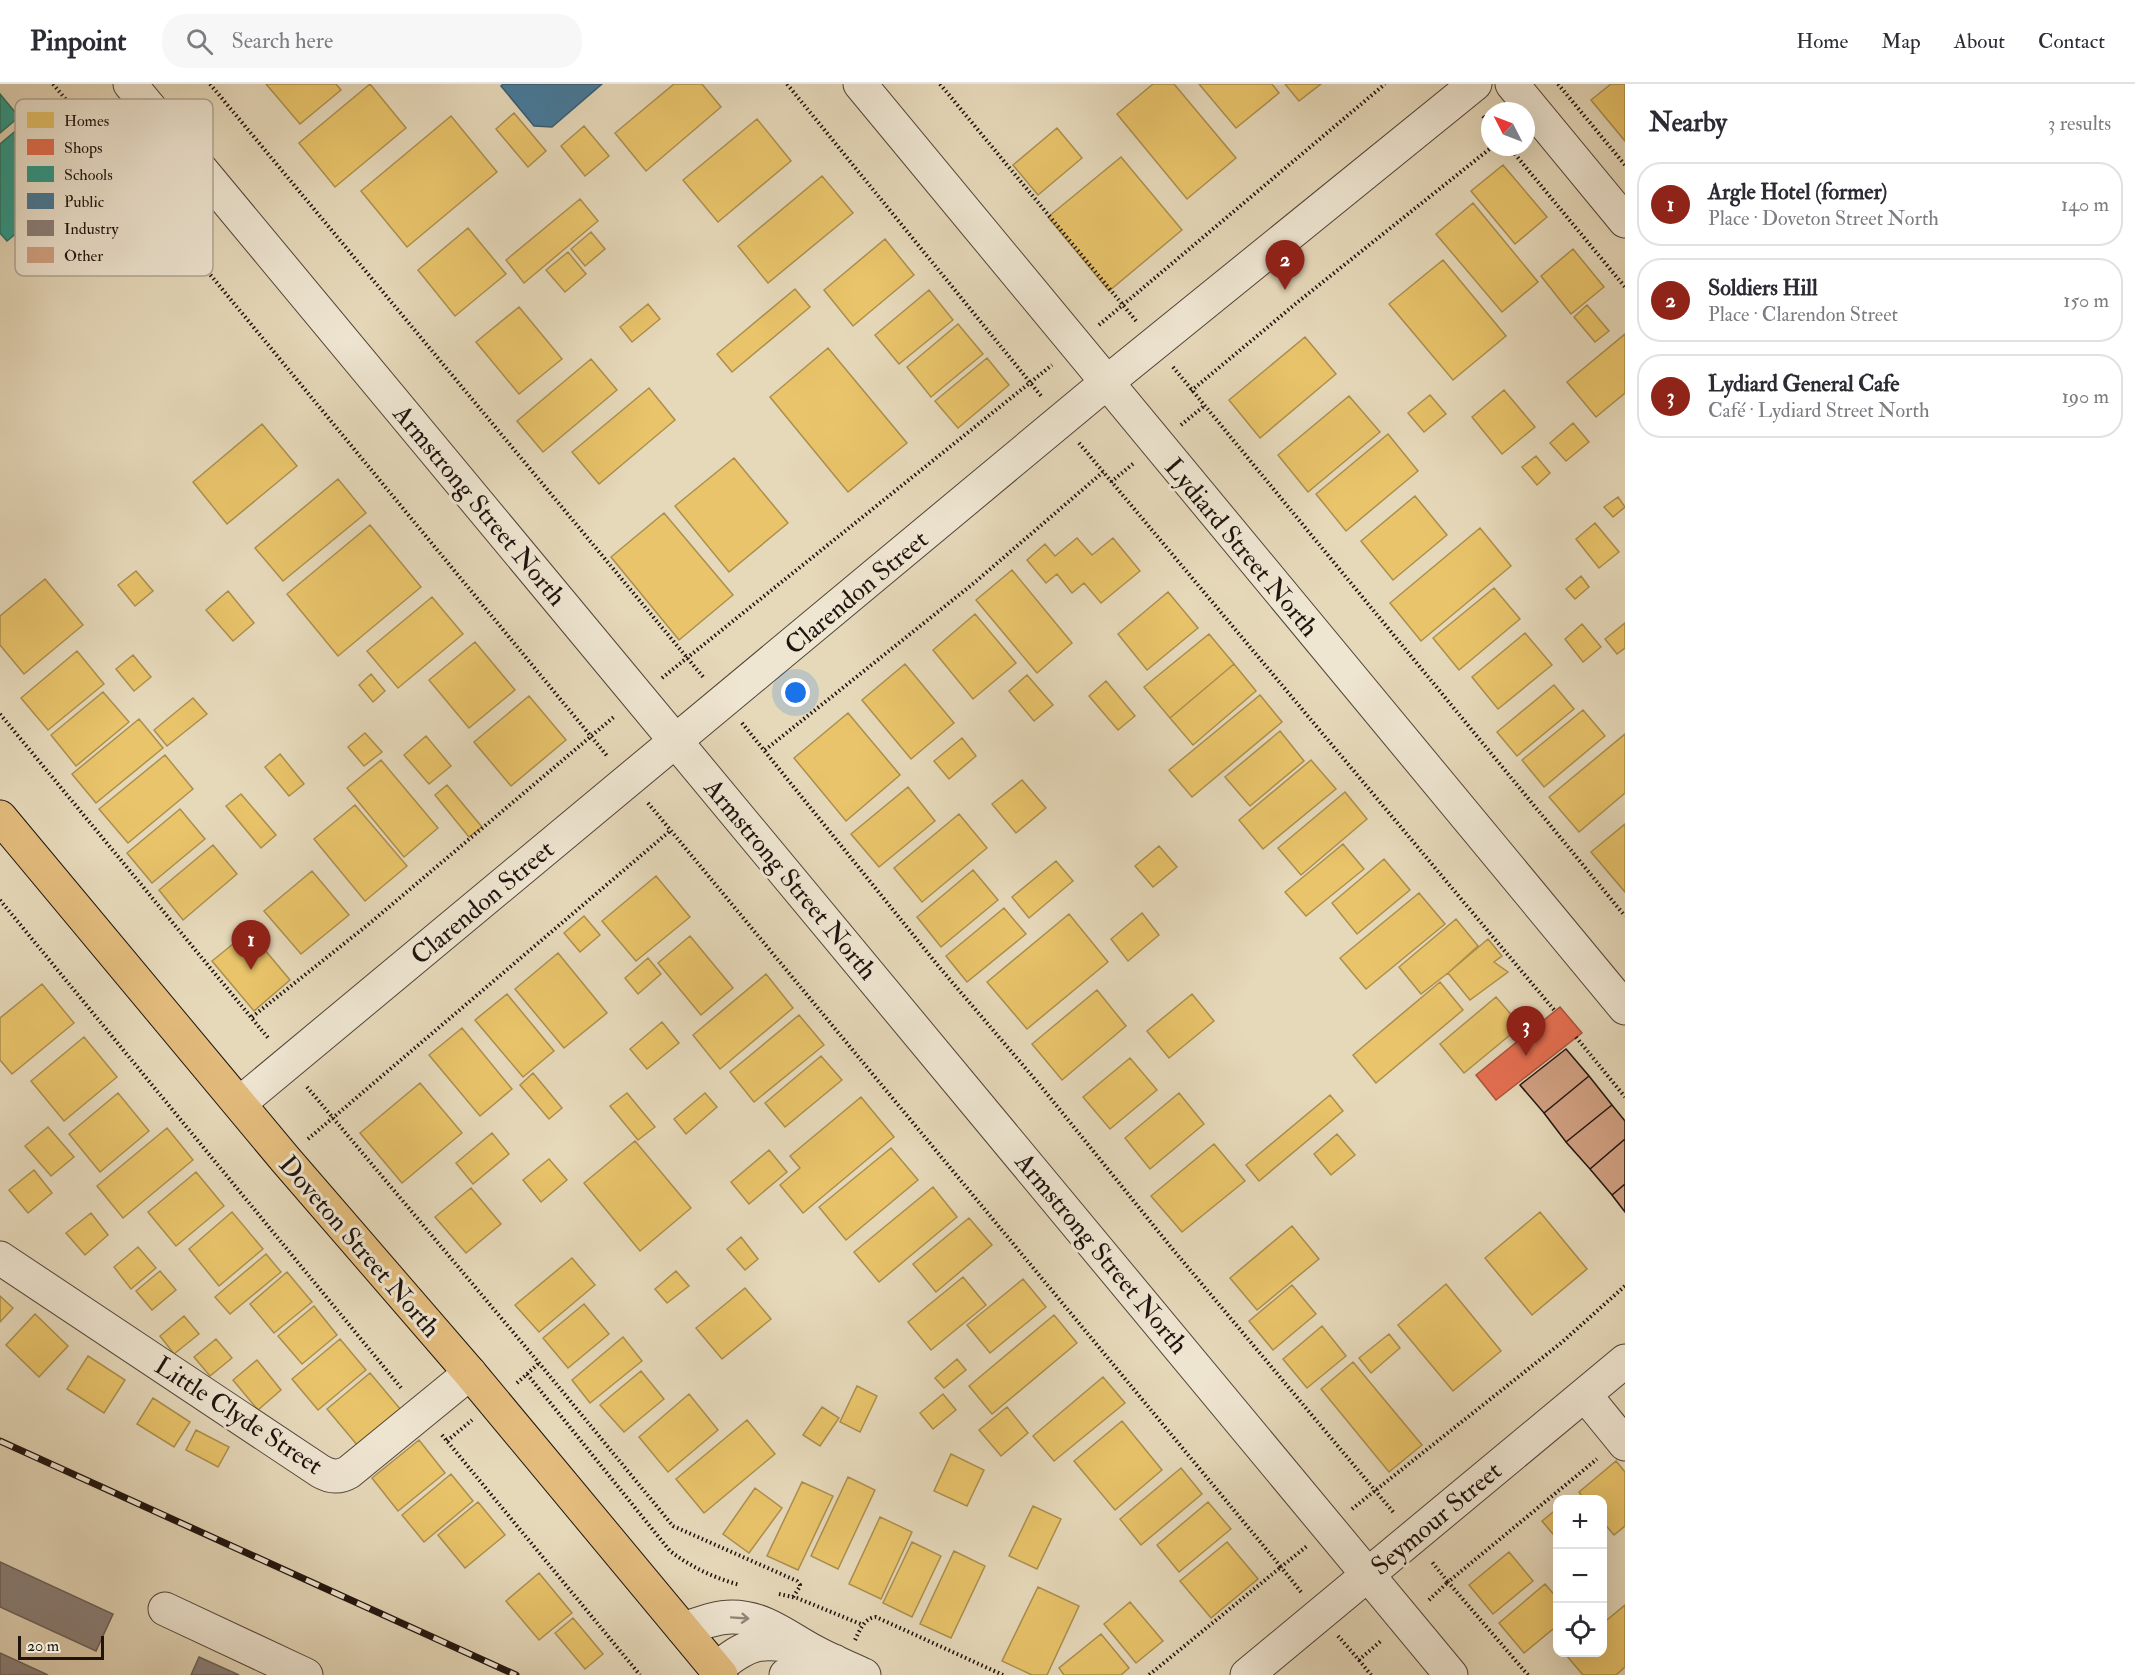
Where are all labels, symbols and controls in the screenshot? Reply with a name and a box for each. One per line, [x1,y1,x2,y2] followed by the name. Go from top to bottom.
[162,14,582,68] search box
[30,24,126,59] text: Pinpoint
[183,25,216,58] icon: search
[231,27,333,55] text: Search here
[1796,28,1848,55] text: Home
[1881,28,1921,55] text: Map
[1954,28,2005,55] text: About
[2038,28,2105,55] text: Contact
[15,99,213,276] legend
[1481,102,1535,156] north arrow
[1649,107,1727,139] text: Nearby
[64,111,109,131] text: Homes
[2048,111,2111,136] text: 3 results
[64,138,103,159] text: Shops
[64,165,113,185] text: Schools
[1708,178,1887,206] text: Argle Hotel (former)
[64,192,105,212] text: Public
[1667,192,1674,217] text: 1
[2061,192,2109,217] text: 140 m
[1708,206,1939,231] text: Place · Doveton Street North
[64,219,119,239] text: Industry
[1266,240,1304,290] pin: 2
[64,246,103,266] text: Other
[1708,274,1818,302] text: Soldiers Hill
[1665,288,1676,313] text: 2
[2063,288,2109,313] text: 150 m
[1708,302,1898,327] text: Place · Clarendon Street
[1708,370,1900,398] text: Lydiard General Cafe
[1667,384,1674,409] text: 3
[2062,384,2109,409] text: 190 m
[385,398,573,613] street label: Armstrong Street North
[1708,398,1930,423] text: Café · Lydiard Street North
[1157,452,1325,644] street label: Lydiard Street North
[779,524,935,662] street label: Clarendon Street
[781,678,810,707] your location
[696,772,884,987] street label: Armstrong Street North
[405,834,561,972] street label: Clarendon Street
[232,920,270,970] pin: 1
[1506,1006,1546,1056] pin: 3
[1007,1146,1195,1361] street label: Armstrong Street North
[272,1149,447,1344] street label: Doveton Street North
[148,1350,328,1482] street label: Little Clyde Street
[1365,1455,1508,1583] street label: Seymour Street
[1553,1495,1607,1657] map controls
[1553,1495,1607,1549] button: +
[1553,1549,1607,1603] button: −
[1553,1603,1607,1657] button: locate
[729,1613,749,1624] one-way arrow
[18,1633,104,1660] scale bar
[27,1636,59,1656] text: 20 m

